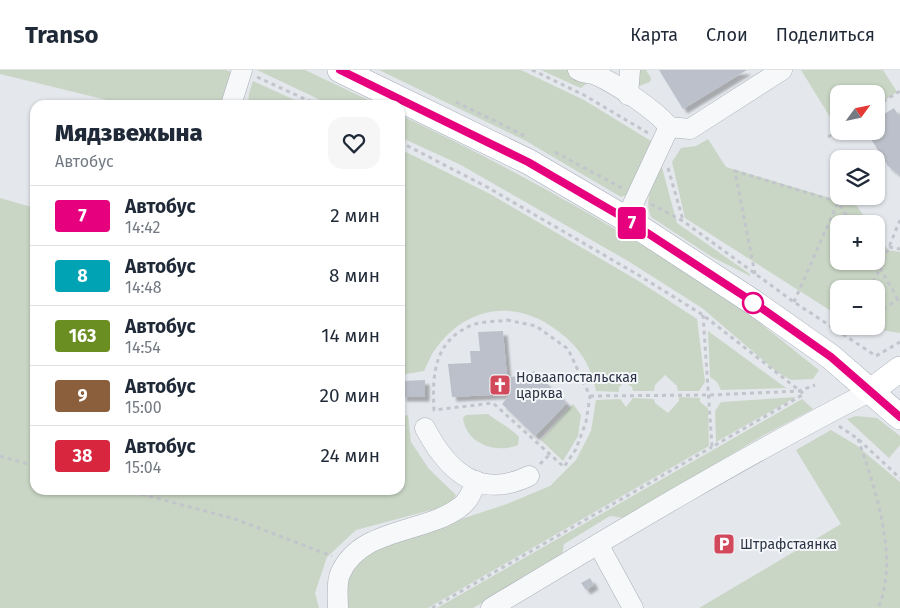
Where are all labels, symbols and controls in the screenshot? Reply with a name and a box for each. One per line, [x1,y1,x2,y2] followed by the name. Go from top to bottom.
[25,21,99,49] text: Transo
[630,24,678,46] text: Карта
[706,24,748,46] text: Слои
[776,24,875,46] text: Поделиться
[830,85,885,140] north arrow
[830,85,885,335] map controls
[328,117,380,169] button: heart
[55,119,203,147] text: Мядзвежына
[830,150,885,205] button: layers
[55,152,114,171] text: Автобус
[125,195,196,218] text: Автобус
[330,204,380,227] text: 2 мин
[78,205,87,227] text: 7
[616,207,648,239] line badge: 7
[628,212,636,234] text: 7
[830,215,885,270] button: +
[125,218,160,237] text: 14:42
[125,255,196,278] text: Автобус
[329,264,380,287] text: 8 мин
[77,265,88,287] text: 8
[125,278,162,297] text: 14:48
[830,280,885,335] button: −
[742,292,764,314] unlabelled marker
[125,315,196,338] text: Автобус
[321,324,380,347] text: 14 мин
[69,325,96,347] text: 163
[125,338,161,357] text: 14:54
[516,369,637,402] place label: Новаапостальская царква
[488,373,512,397] church icon: Новаапостальская царква
[125,375,196,398] text: Автобус
[320,384,380,407] text: 20 мин
[77,385,88,407] text: 9
[125,398,162,417] text: 15:00
[125,435,196,458] text: Автобус
[321,444,380,467] text: 24 мин
[73,445,92,467] text: 38
[125,458,161,477] text: 15:04
[712,532,736,556] parking icon: Штрафстаянка
[740,536,837,553] place label: Штрафстаянка

